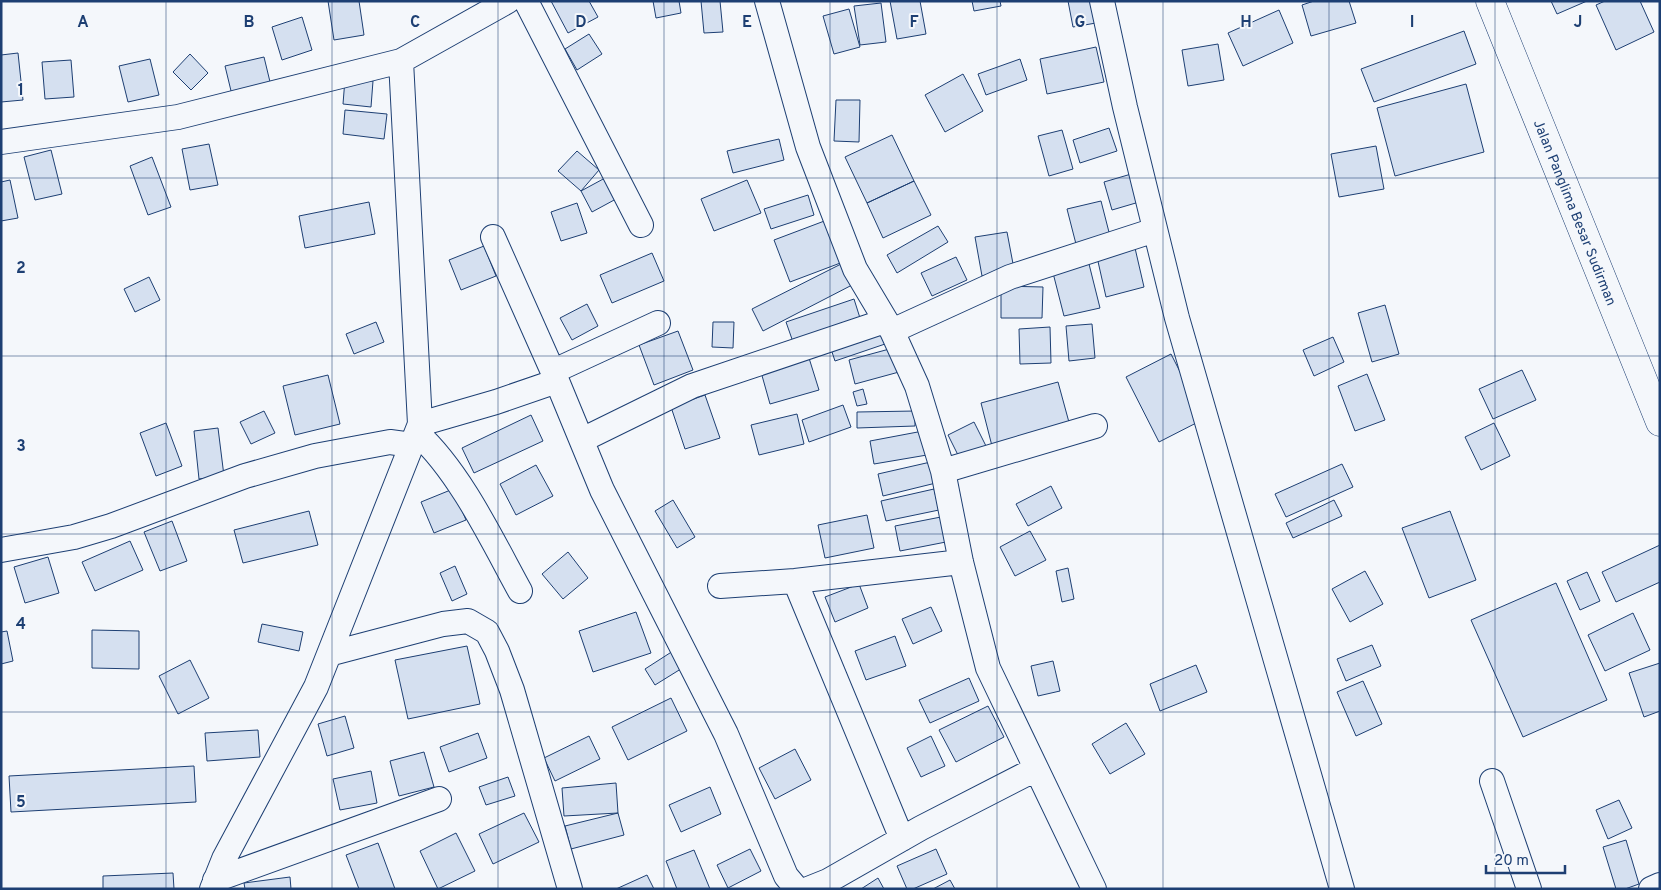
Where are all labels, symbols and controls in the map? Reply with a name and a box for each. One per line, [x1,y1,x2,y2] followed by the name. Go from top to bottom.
[77,13,89,33] text: A
[243,13,255,33] text: B
[410,13,420,33] text: C
[575,13,587,33] text: D
[742,13,752,33] text: E
[909,13,919,33] text: F
[1075,13,1085,33] text: G
[1240,13,1252,33] text: H
[1410,13,1414,33] text: I
[1574,13,1582,33] text: J
[18,81,24,101] text: 1
[1529,117,1619,309] street label: Jalan Panglima Besar Sudirman
[16,259,26,279] text: 2
[16,437,26,457] text: 3
[16,615,26,635] text: 4
[16,793,26,813] text: 5
[1486,842,1565,874] scale bar
[1494,852,1529,871] text: 20 m

